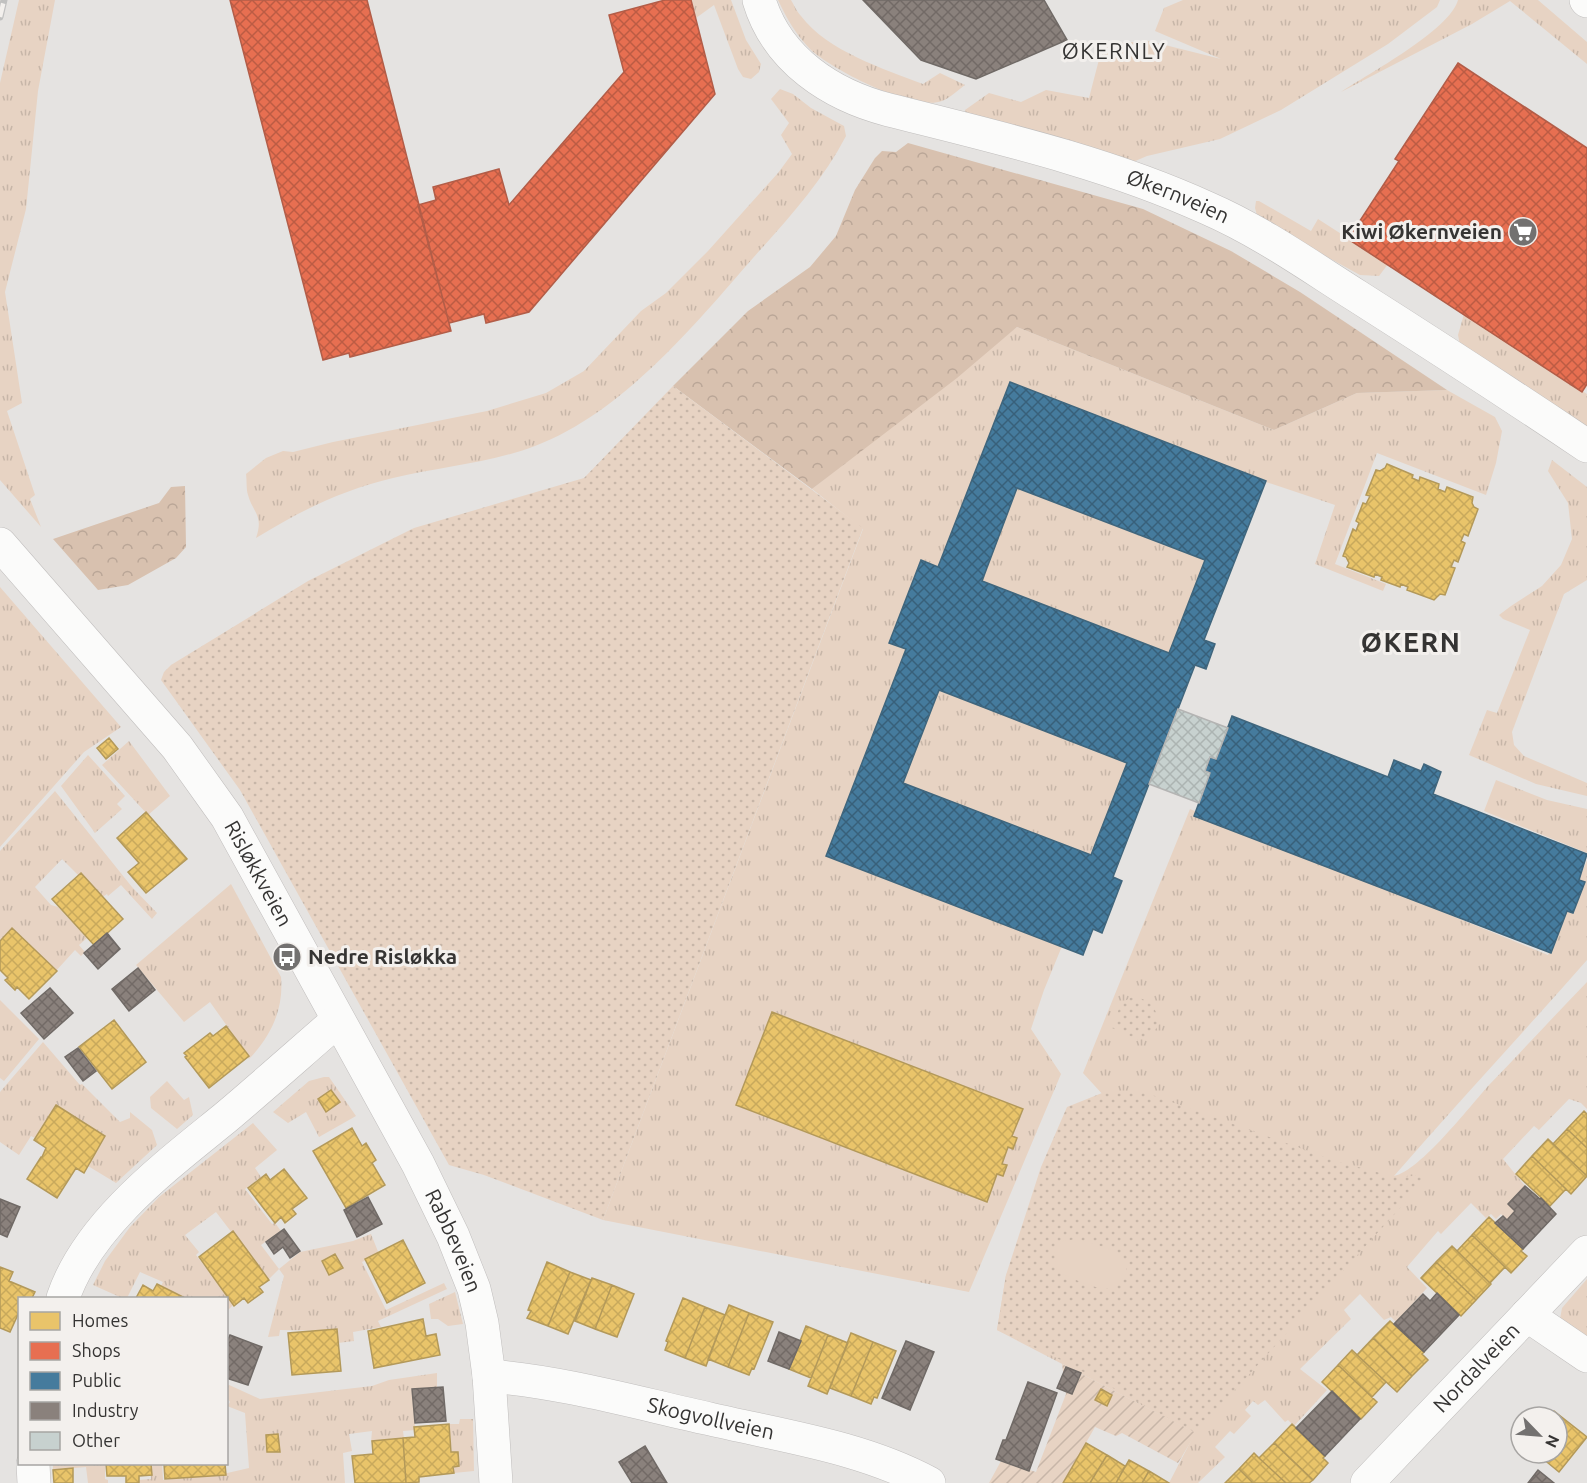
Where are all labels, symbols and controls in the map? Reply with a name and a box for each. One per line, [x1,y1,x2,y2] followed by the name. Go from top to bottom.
[1062,38,1166,63] district label: ØKERNLY
[1124,164,1233,228] street label: Økernveien
[1507,216,1539,248] supermarket icon: Kiwi Økernveien
[1341,219,1502,243] place label: Kiwi Økernveien
[1361,627,1461,657] district label: ØKERN
[220,816,298,930] street label: Risløkkveien
[271,941,303,973] bus stop icon: Nedre Risløkka
[308,944,457,968] place label: Nedre Risløkka
[421,1185,487,1296] street label: Rabbeveien
[18,1297,228,1465] legend
[72,1310,129,1330] text: Homes
[1428,1317,1524,1417] street label: Nordalveien
[72,1340,121,1360] text: Shops
[72,1370,121,1390] text: Public
[645,1392,777,1444] street label: Skogvollveien
[72,1400,139,1420] text: Industry
[1509,1405,1569,1465] north arrow
[72,1430,120,1450] text: Other
[1542,1432,1563,1451] text: N

